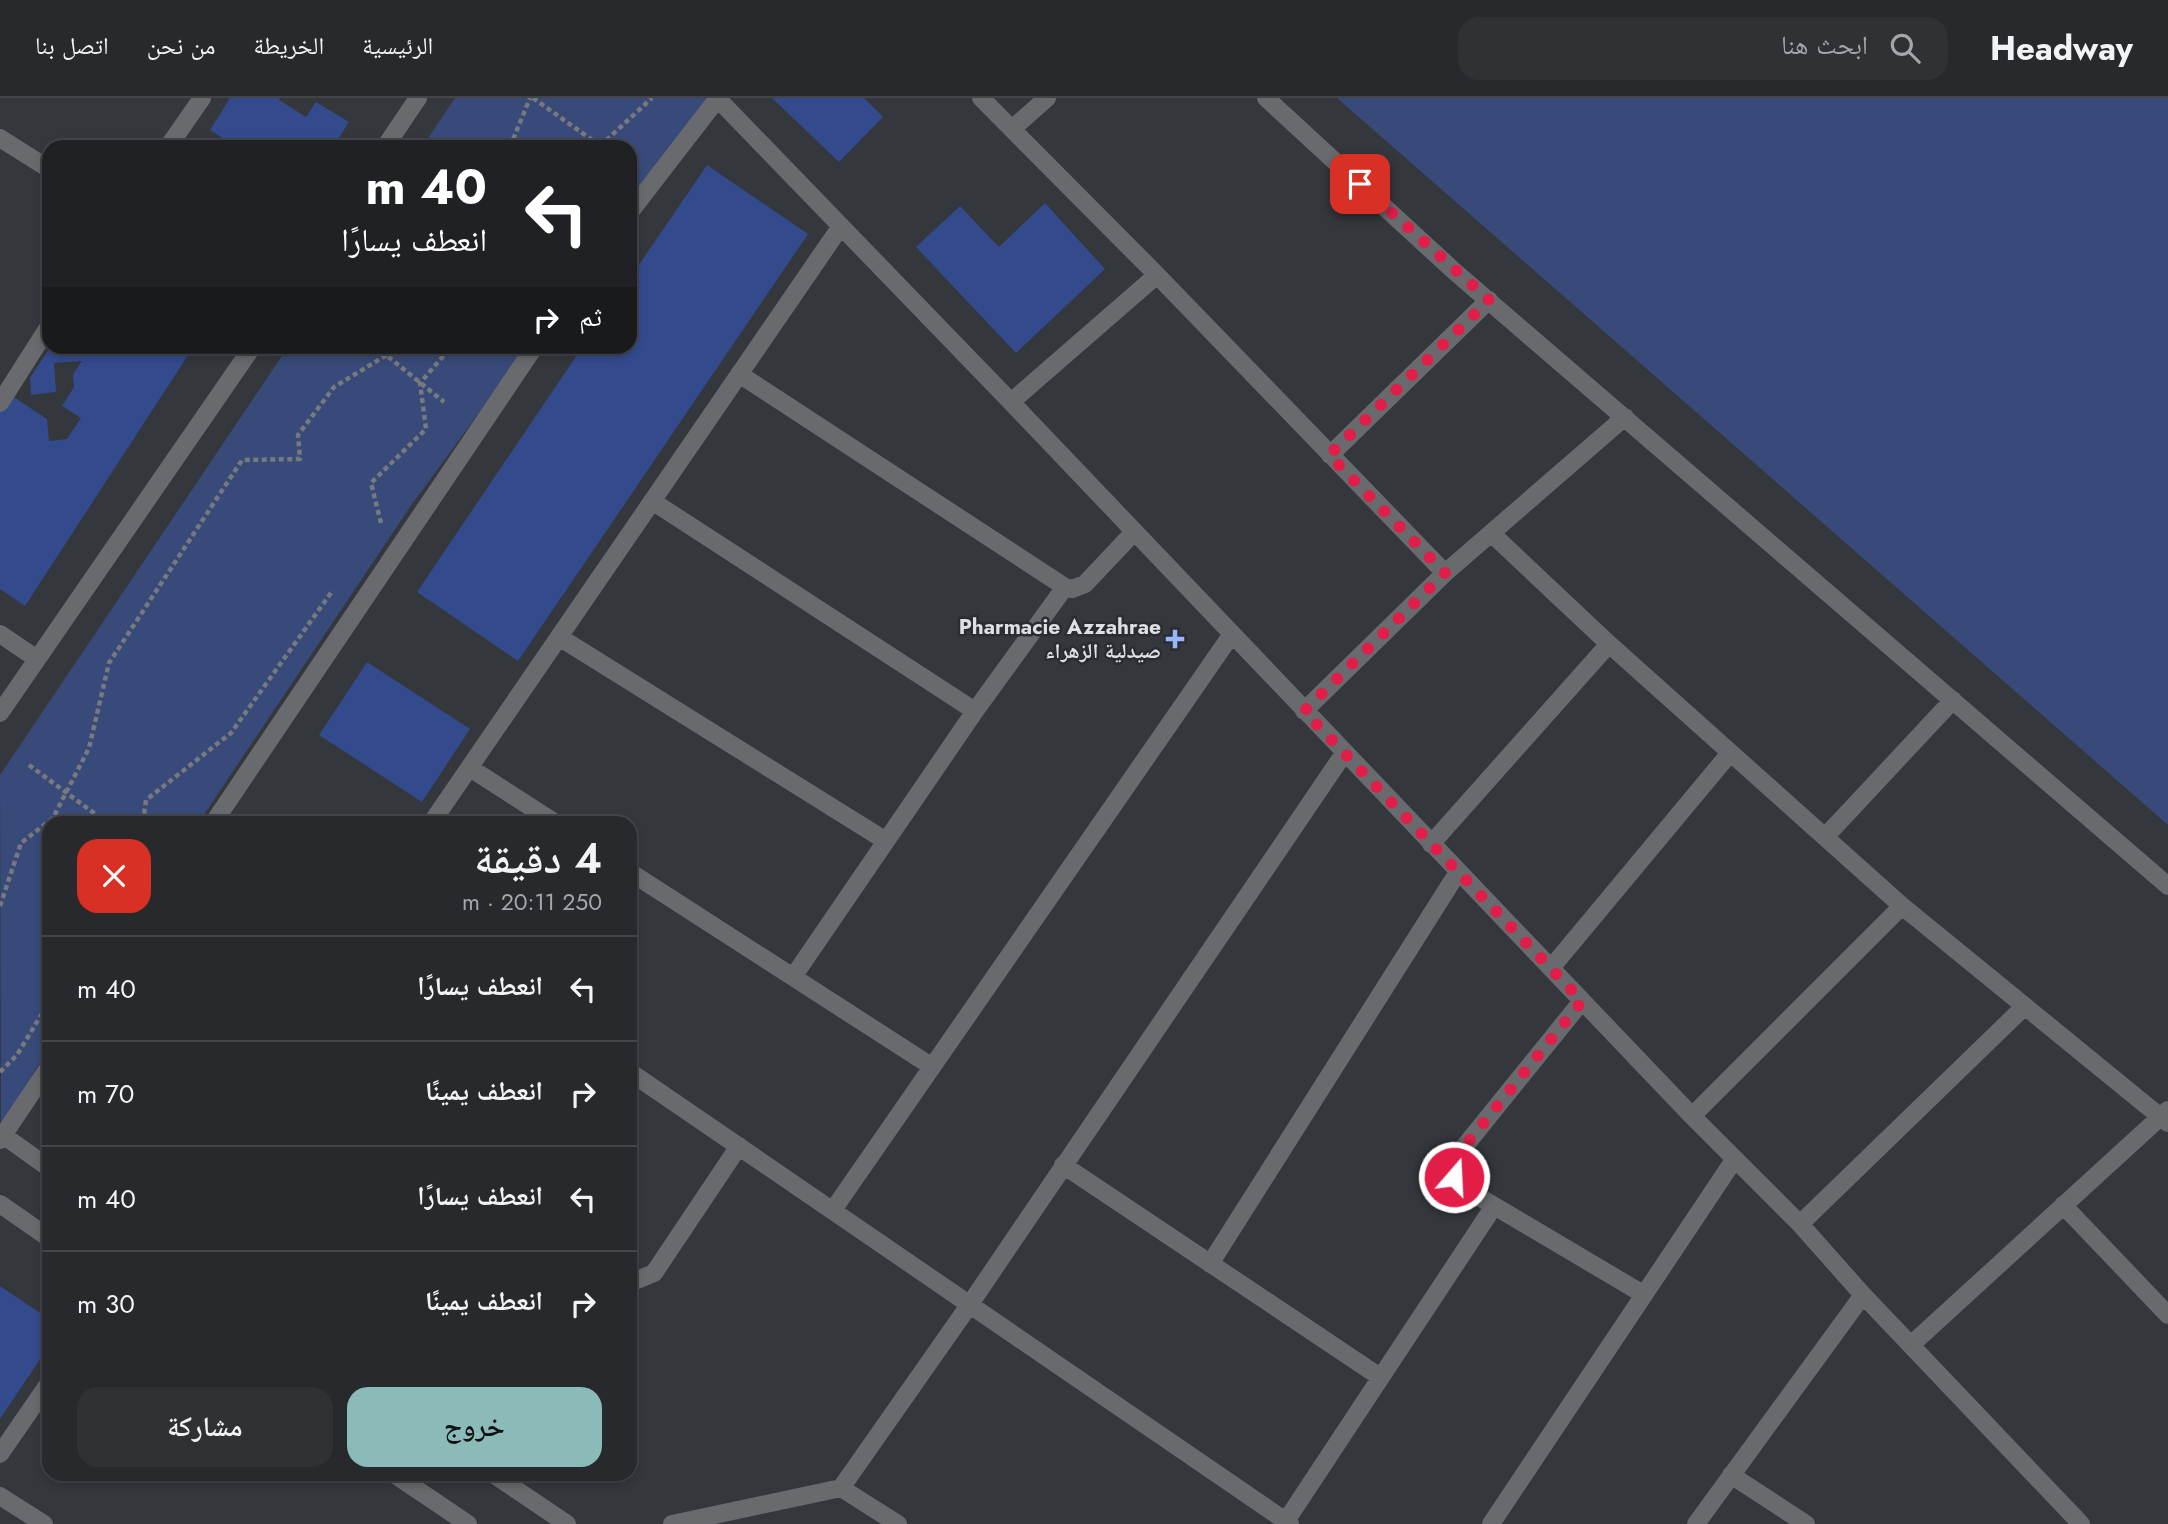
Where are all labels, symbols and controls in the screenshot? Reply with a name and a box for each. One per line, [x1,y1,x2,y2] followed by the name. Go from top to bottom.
[1458,17,1948,80] search box
[1990,25,2133,72] text: Headway
[1781,26,1868,64] text: ابحث هنا
[35,28,109,63] text: اتصل بنا
[147,28,216,63] text: من نحن
[254,28,324,63] text: الخريطة
[362,28,433,63] text: الرئيسية
[1886,29,1924,67] icon: search
[365,152,487,222] text: 40 m
[1330,154,1390,214] pin
[1341,165,1379,203] icon: arrive
[511,168,602,259] icon: left
[341,217,487,263] text: انعطف يسارًا
[579,298,602,336] text: ثم
[527,301,565,339] icon: right
[959,612,1161,666] place label: Pharmacie Azzahrae صيدلية الزهراء
[1167,631,1183,647] marker: Pharmacie Azzahrae صيدلية الزهراء
[474,828,602,889] text: 4 دقيقة
[77,839,151,913] button: close
[462,885,602,919] text: 250 m · 20:11
[417,967,543,1005] text: انعطف يسارًا
[77,970,136,1008] text: 40 m
[564,970,602,1008] icon: left
[425,1072,543,1110] text: انعطف يمينًا
[77,1075,134,1113] text: 70 m
[564,1075,602,1113] icon: right
[1417,1140,1491,1214] position arrow
[417,1177,543,1215] text: انعطف يسارًا
[77,1180,136,1218] text: 40 m
[564,1180,602,1218] icon: left
[425,1282,543,1320] text: انعطف يمينًا
[77,1285,135,1323] text: 30 m
[564,1285,602,1323] icon: right
[77,1387,333,1467] button: مشاركة
[347,1387,602,1467] button: خروج

